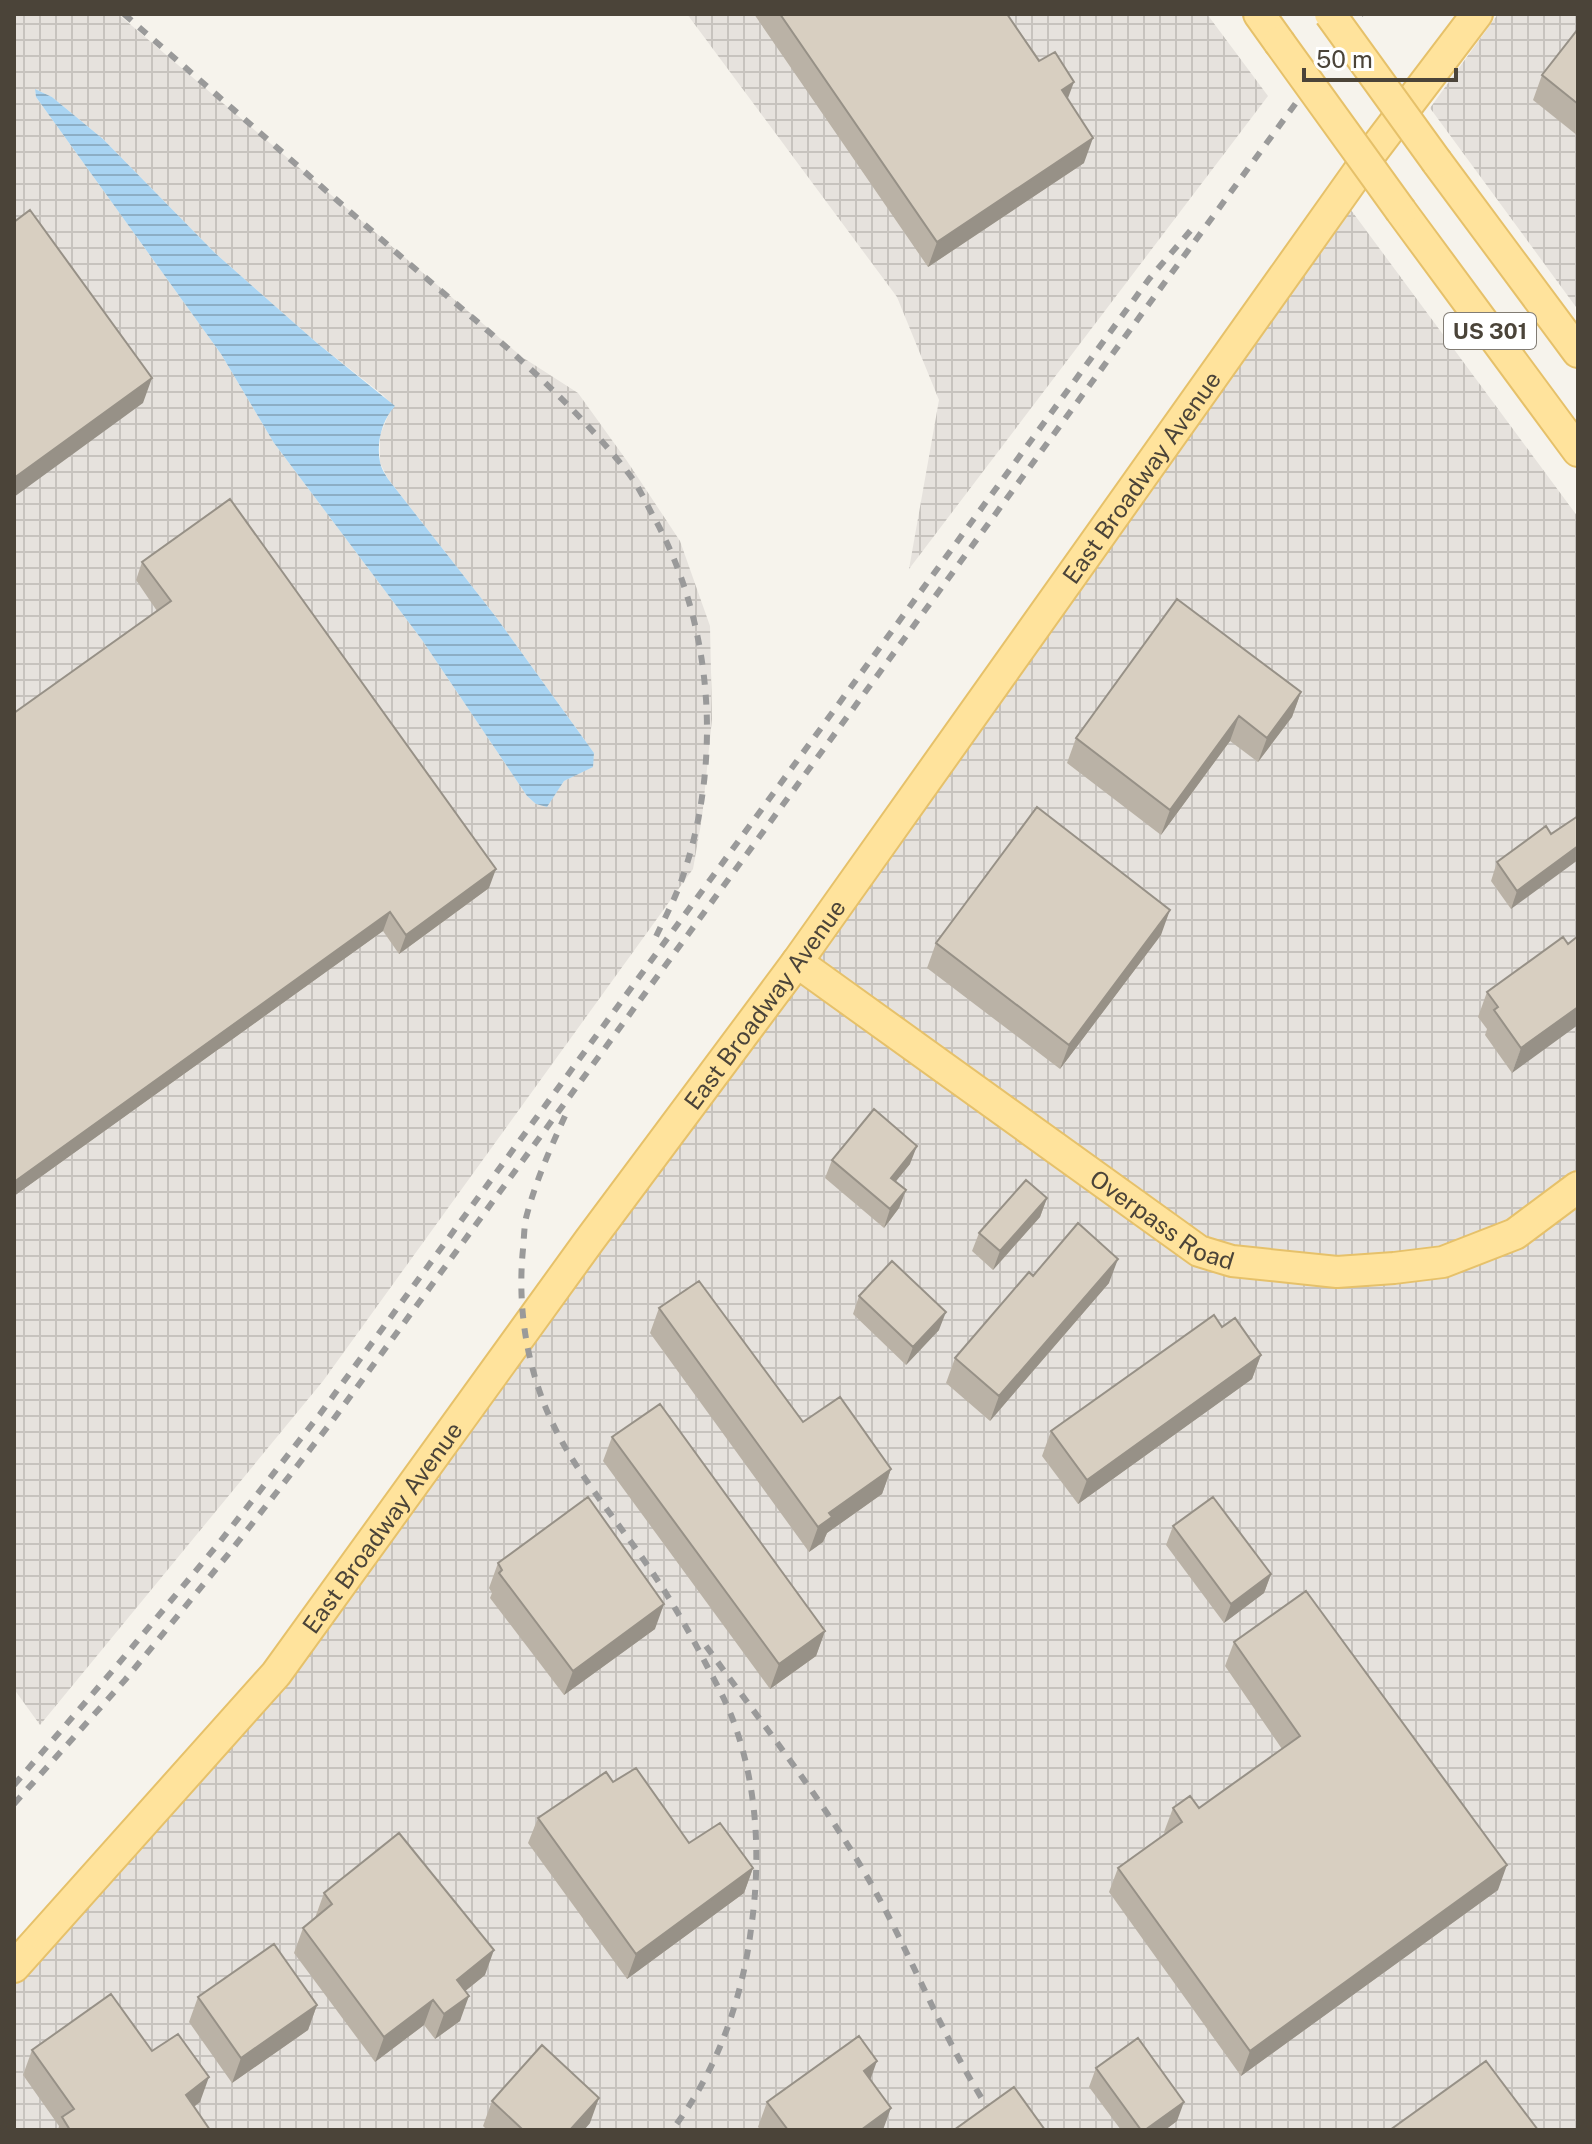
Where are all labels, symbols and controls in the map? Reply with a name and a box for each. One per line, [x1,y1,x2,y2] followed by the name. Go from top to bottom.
[1304,32,1456,82] scale bar
[1316,45,1373,73] text: 50 m
[1444,313,1536,349] road number: US 301
[1056,366,1226,589] street label: East Broadway Avenue
[678,894,851,1115] street label: East Broadway Avenue
[1085,1163,1238,1275] street label: Overpass Road
[296,1416,468,1638] street label: East Broadway Avenue

